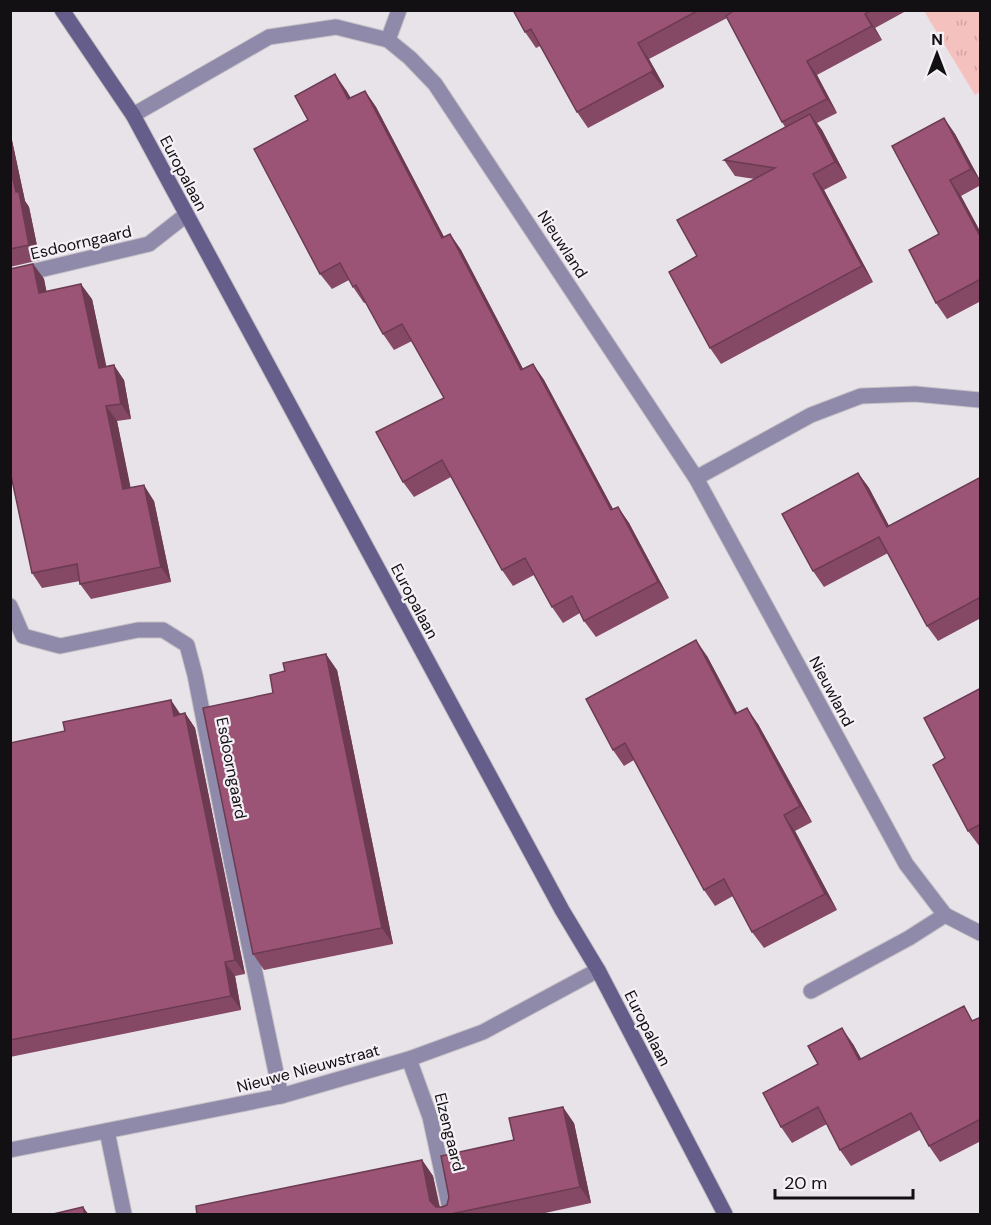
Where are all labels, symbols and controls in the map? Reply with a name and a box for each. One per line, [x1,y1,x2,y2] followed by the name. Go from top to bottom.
[907,24,967,84] north arrow
[931,29,943,50] text: N
[155,132,212,214] street label: Europalaan
[533,206,592,282] street label: Nieuwland
[28,221,134,264] street label: Esdoorngaard
[386,560,443,642] street label: Europalaan
[804,652,859,730] street label: Nieuwland
[211,715,252,821] street label: Esdoorngaard
[620,987,676,1070] street label: Europalaan
[234,1039,382,1098] street label: Nieuwe Nieuwstraat
[430,1091,469,1174] street label: Elzengaard
[775,1162,913,1200] scale bar
[784,1171,827,1195] text: 20 m

